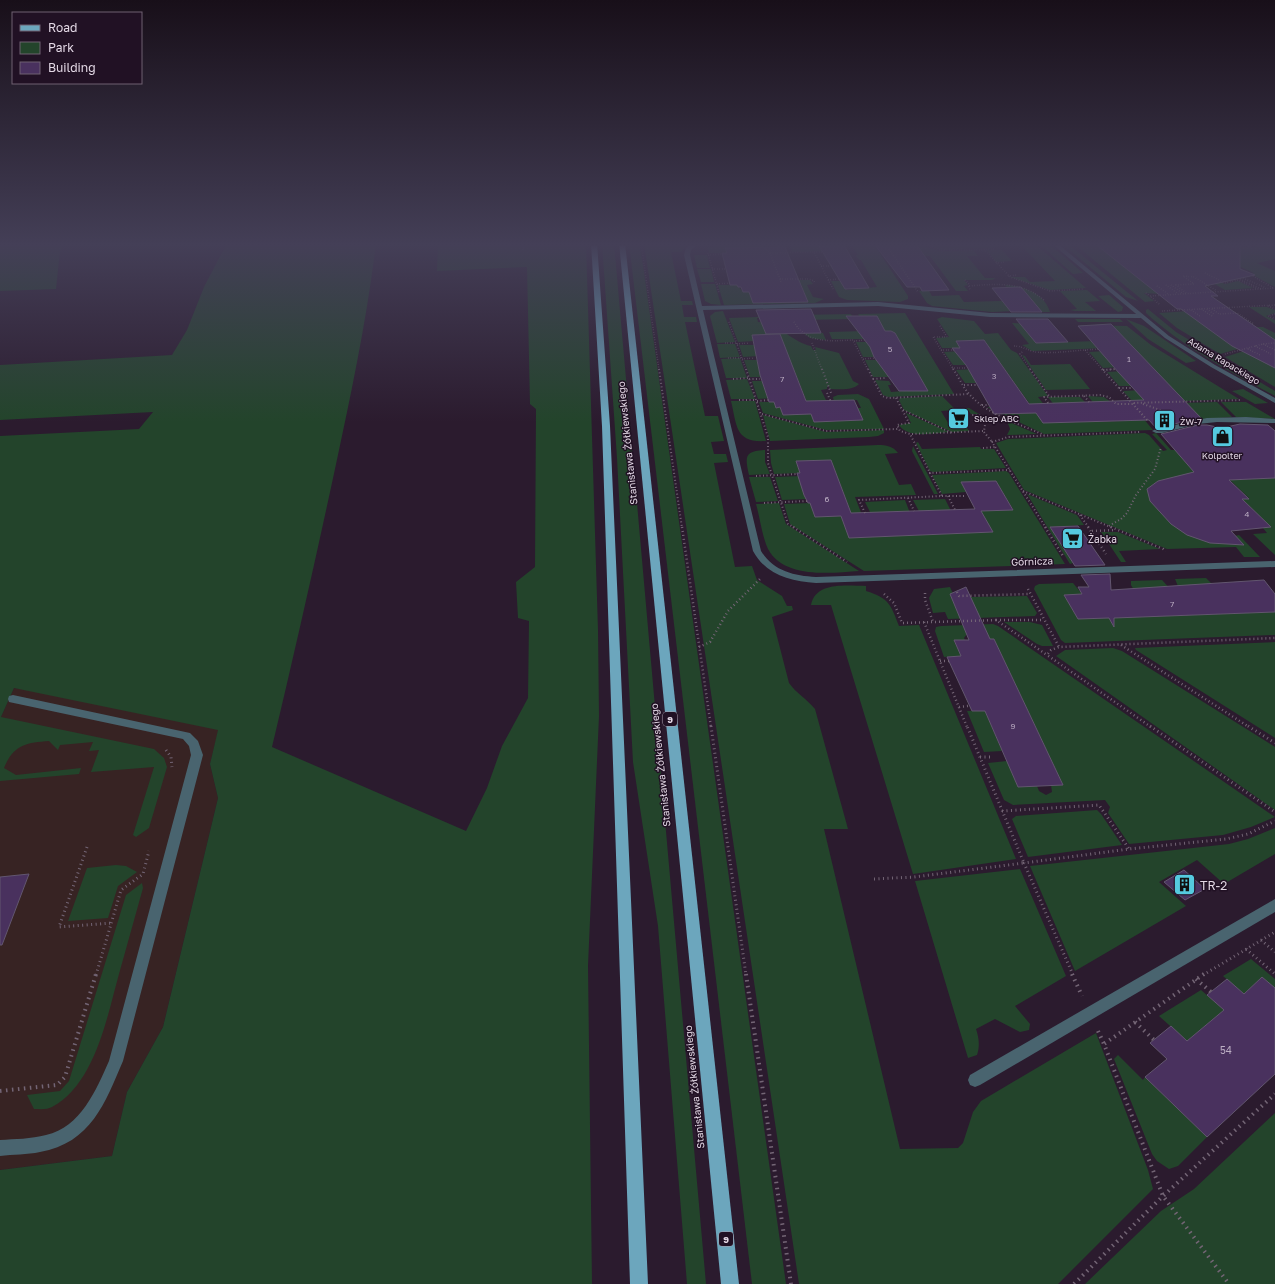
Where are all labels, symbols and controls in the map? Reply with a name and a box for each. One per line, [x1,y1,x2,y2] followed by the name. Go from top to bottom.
[12,12,142,84] legend
[48,20,77,35] text: Road
[48,40,74,55] text: Park
[48,60,96,75] text: Building
[1186,335,1262,387] street label: Adama Rapackiego
[888,344,893,354] house number: 5
[1127,354,1131,364] house number: 1
[992,371,997,381] house number: 3
[780,374,784,384] house number: 7
[614,381,639,505] street label: Stanisława Żółkiewskiego
[946,405,972,431] supermarket icon: Sklep ABC
[1152,408,1178,434] building icon: ŻW-7
[974,413,1019,424] place label: Sklep ABC
[1180,416,1202,427] place label: ŻW-7
[1209,423,1235,449] shop icon: Kolpolter
[1202,450,1243,461] place label: Kolpolter
[825,494,830,504] house number: 6
[1245,509,1250,519] house number: 4
[1060,526,1086,552] supermarket icon: Żabka
[1088,532,1117,545] place label: Żabka
[1011,554,1053,568] street label: Górnicza
[1170,599,1174,609] house number: 7
[647,703,672,827] street label: Stanisława Żółkiewskiego
[663,712,677,726] road number: 9
[1011,721,1016,731] house number: 9
[1172,872,1198,898] building icon: TR-2
[1200,878,1227,893] place label: TR-2
[681,1025,706,1149] street label: Stanisława Żółkiewskiego
[1220,1044,1232,1056] house number: 54
[719,1232,733,1246] road number: 9

